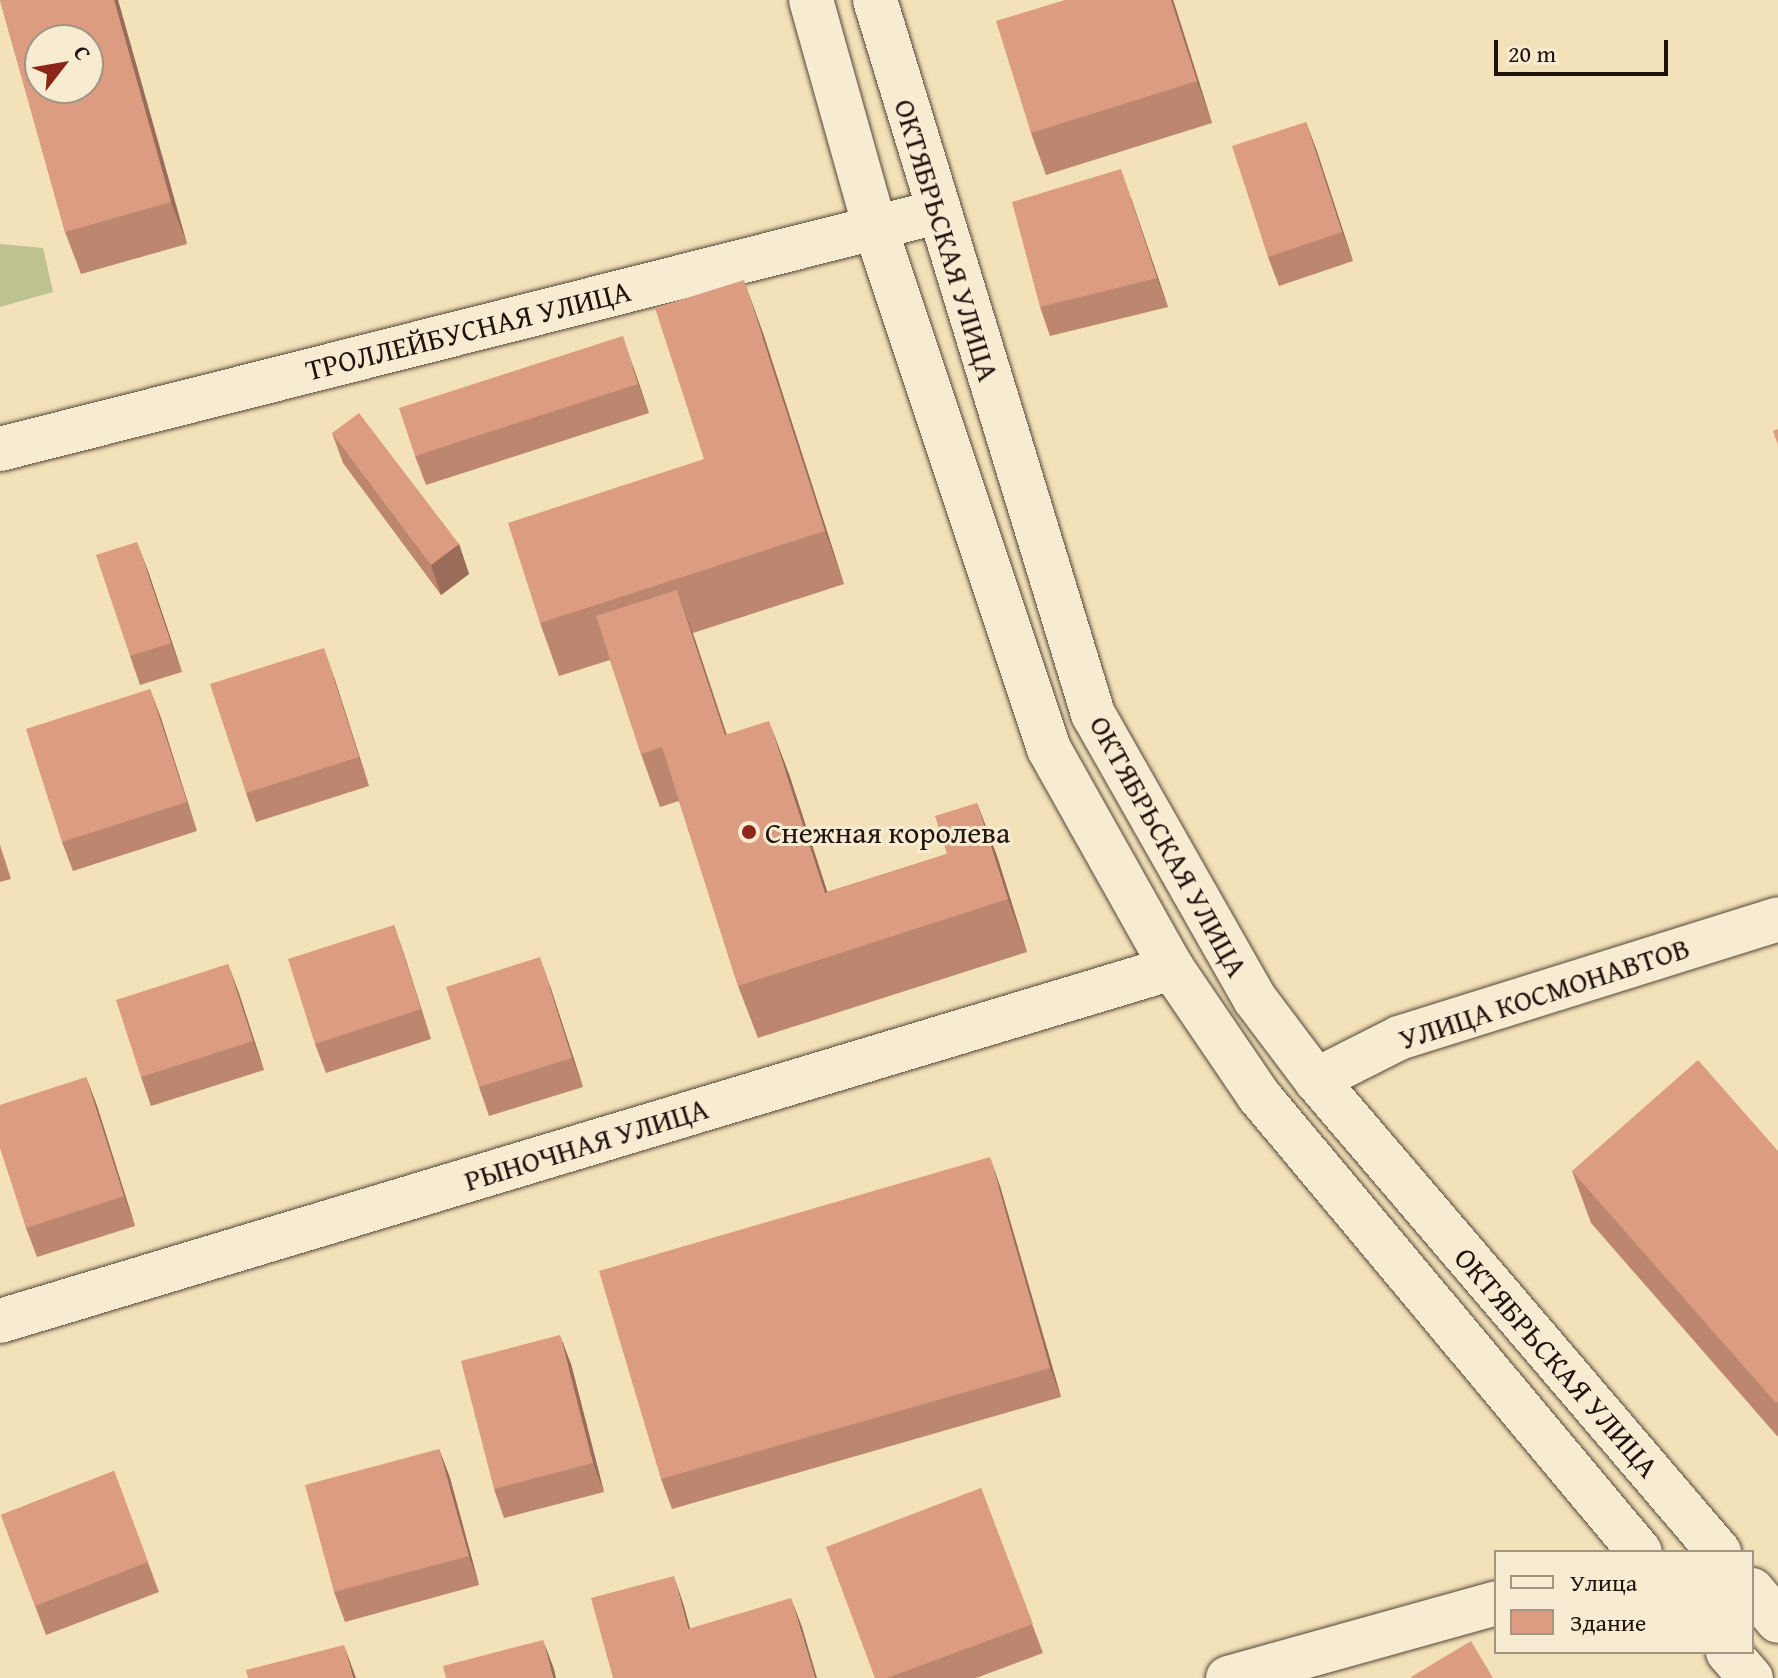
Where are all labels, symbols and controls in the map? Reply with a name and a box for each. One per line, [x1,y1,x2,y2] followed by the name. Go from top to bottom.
[24,24,104,104] north arrow
[1498,24,1672,74] scale bar
[1508,36,1556,71] text: 20 m
[66,39,100,66] text: С
[887,95,1007,385] street label: ОКТЯБРЬСКАЯ УЛИЦА
[302,272,634,388] street label: ТРОЛЛЕЙБУСНАЯ УЛИЦА
[1082,709,1256,983] street label: ОКТЯБРЬСКАЯ УЛИЦА
[765,814,1010,850] place label: Снежная королева
[740,823,758,841] marker: Снежная королева
[1394,929,1694,1057] street label: УЛИЦА КОСМОНАВТОВ
[460,1090,712,1198] street label: РЫНОЧНАЯ УЛИЦА
[1447,1240,1667,1484] street label: ОКТЯБРЬСКАЯ УЛИЦА
[1494,1550,1754,1654] legend
[1570,1565,1637,1600] text: Улица
[1570,1605,1646,1640] text: Здание

